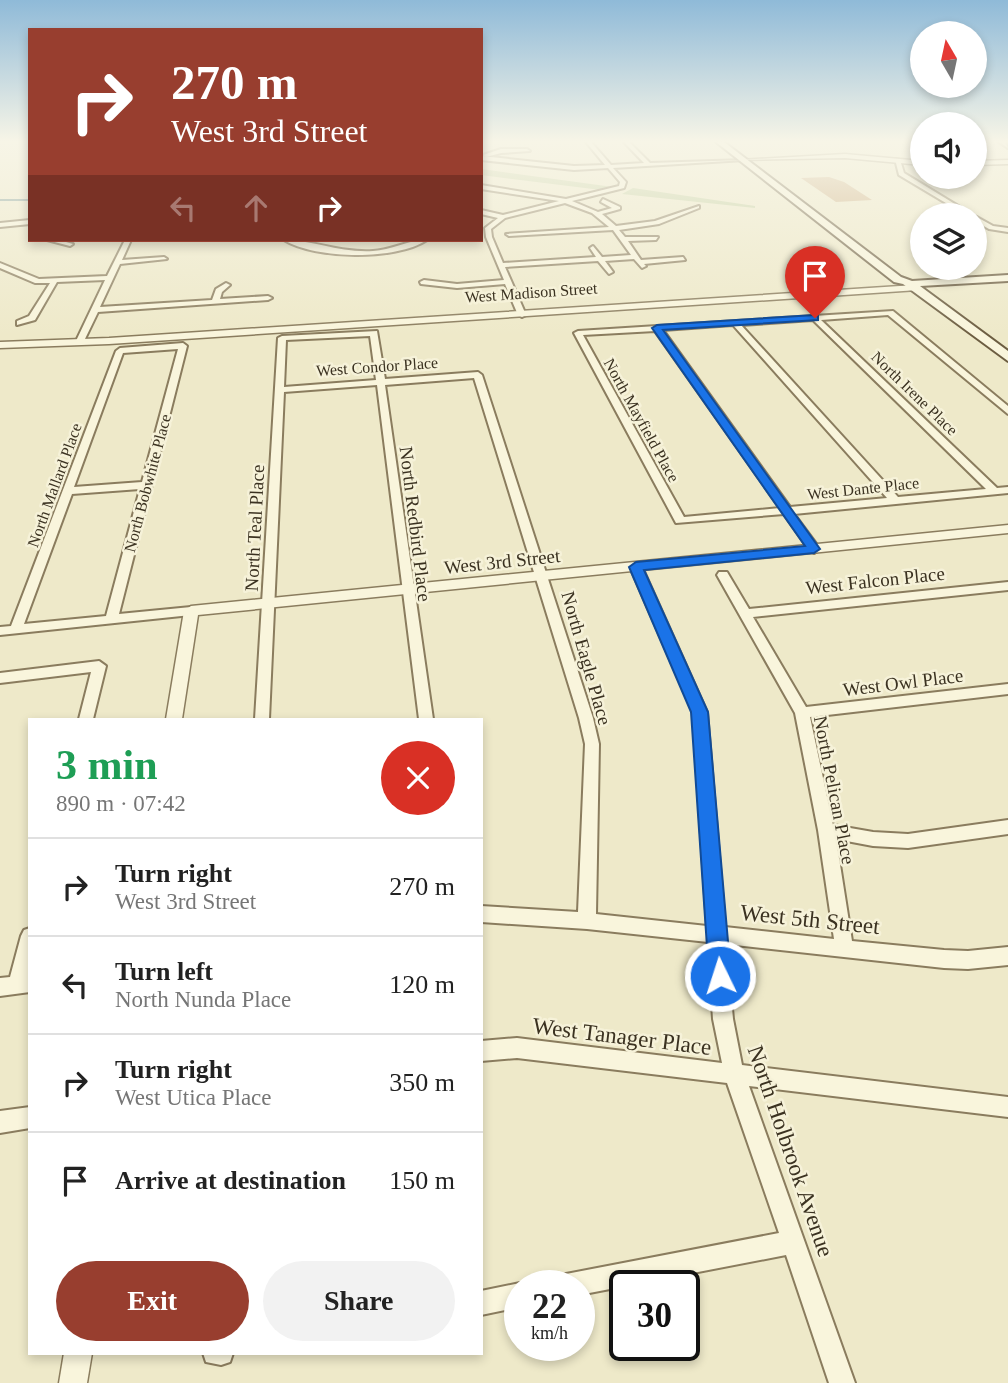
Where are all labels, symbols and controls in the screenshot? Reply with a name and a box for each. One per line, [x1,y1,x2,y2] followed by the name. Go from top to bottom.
[910,21,987,98] north arrow
[910,21,987,280] map controls
[171,55,298,110] text: 270 m
[56,56,147,147] icon: right
[910,112,987,189] button: sound
[171,113,367,149] text: West 3rd Street
[164,189,202,227] icon: left
[237,189,275,227] icon: ahead
[310,189,348,227] icon: right
[910,203,987,280] button: layers
[785,246,845,318] pin
[796,257,834,295] icon: arrive
[464,279,598,306] street label: West Madison Street
[868,348,961,439] street label: North Irene Place
[315,354,439,379] street label: West Condor Place
[600,355,683,485] street label: North Mayfield Place
[121,412,174,554] street label: North Bobwhite Place
[24,421,85,549] street label: North Mallard Place
[396,445,435,603] street label: North Redbird Place
[241,464,268,592] street label: North Teal Place
[806,474,920,503] street label: West Dante Place
[443,545,562,578] street label: West 3rd Street
[804,563,946,598] street label: West Falcon Place
[557,589,616,727] street label: North Eagle Place
[842,665,964,700] street label: West Owl Place
[810,714,859,866] street label: North Pelican Place
[381,741,455,815] button: close
[56,742,158,788] text: 3 min
[56,791,186,816] text: 890 m · 07:42
[115,859,232,888] text: Turn right
[56,868,94,906] icon: right
[389,872,455,901] text: 270 m
[115,889,256,914] text: West 3rd Street
[739,900,881,939] street label: West 5th Street
[683,939,757,1013] position arrow
[115,957,213,986] text: Turn left
[56,966,94,1004] icon: left
[389,970,455,999] text: 120 m
[115,987,291,1012] text: North Nunda Place
[531,1013,713,1060] street label: West Tanager Place
[743,1042,838,1260] street label: North Holbrook Avenue
[115,1055,232,1084] text: Turn right
[56,1064,94,1102] icon: right
[389,1068,455,1097] text: 350 m
[115,1085,272,1110] text: West Utica Place
[56,1162,94,1200] icon: arrive
[115,1166,346,1195] text: Arrive at destination
[389,1166,455,1195] text: 150 m
[56,1261,249,1341] button: Exit
[263,1261,455,1341] button: Share
[609,1270,700,1361] speed limit sign: 30
[532,1287,567,1326] text: 22
[531,1323,568,1343] text: km/h

